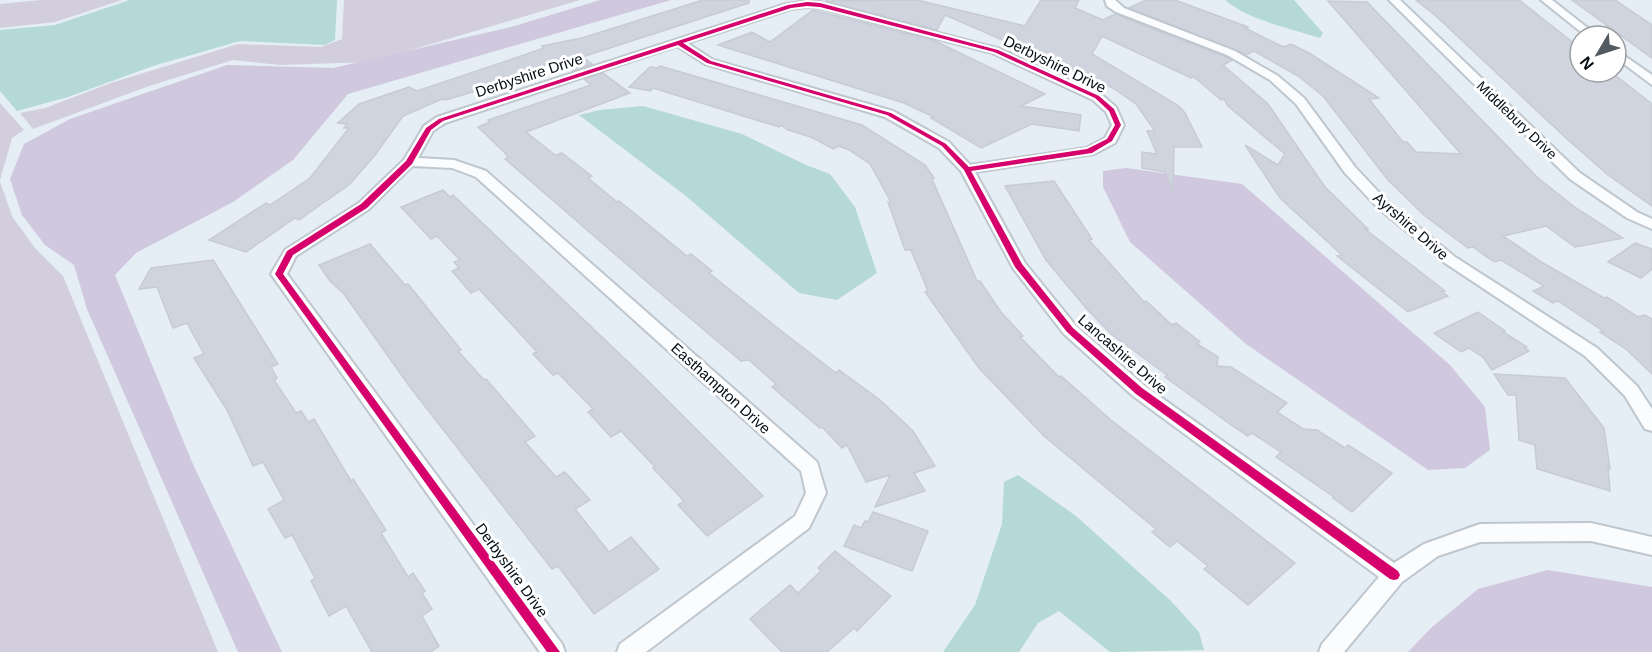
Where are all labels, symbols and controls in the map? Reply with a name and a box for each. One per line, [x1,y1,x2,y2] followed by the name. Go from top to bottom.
[1568,24,1628,84] north arrow
[1001,32,1109,96] street label: Derbyshire Drive
[473,50,585,100] street label: Derbyshire Drive
[1576,53,1597,73] text: N
[1474,78,1560,162] street label: Middlebury Drive
[1370,189,1452,263] street label: Ayrshire Drive
[1075,311,1171,397] street label: Lancashire Drive
[668,339,774,437] street label: Easthampton Drive
[472,520,552,620] street label: Derbyshire Drive

